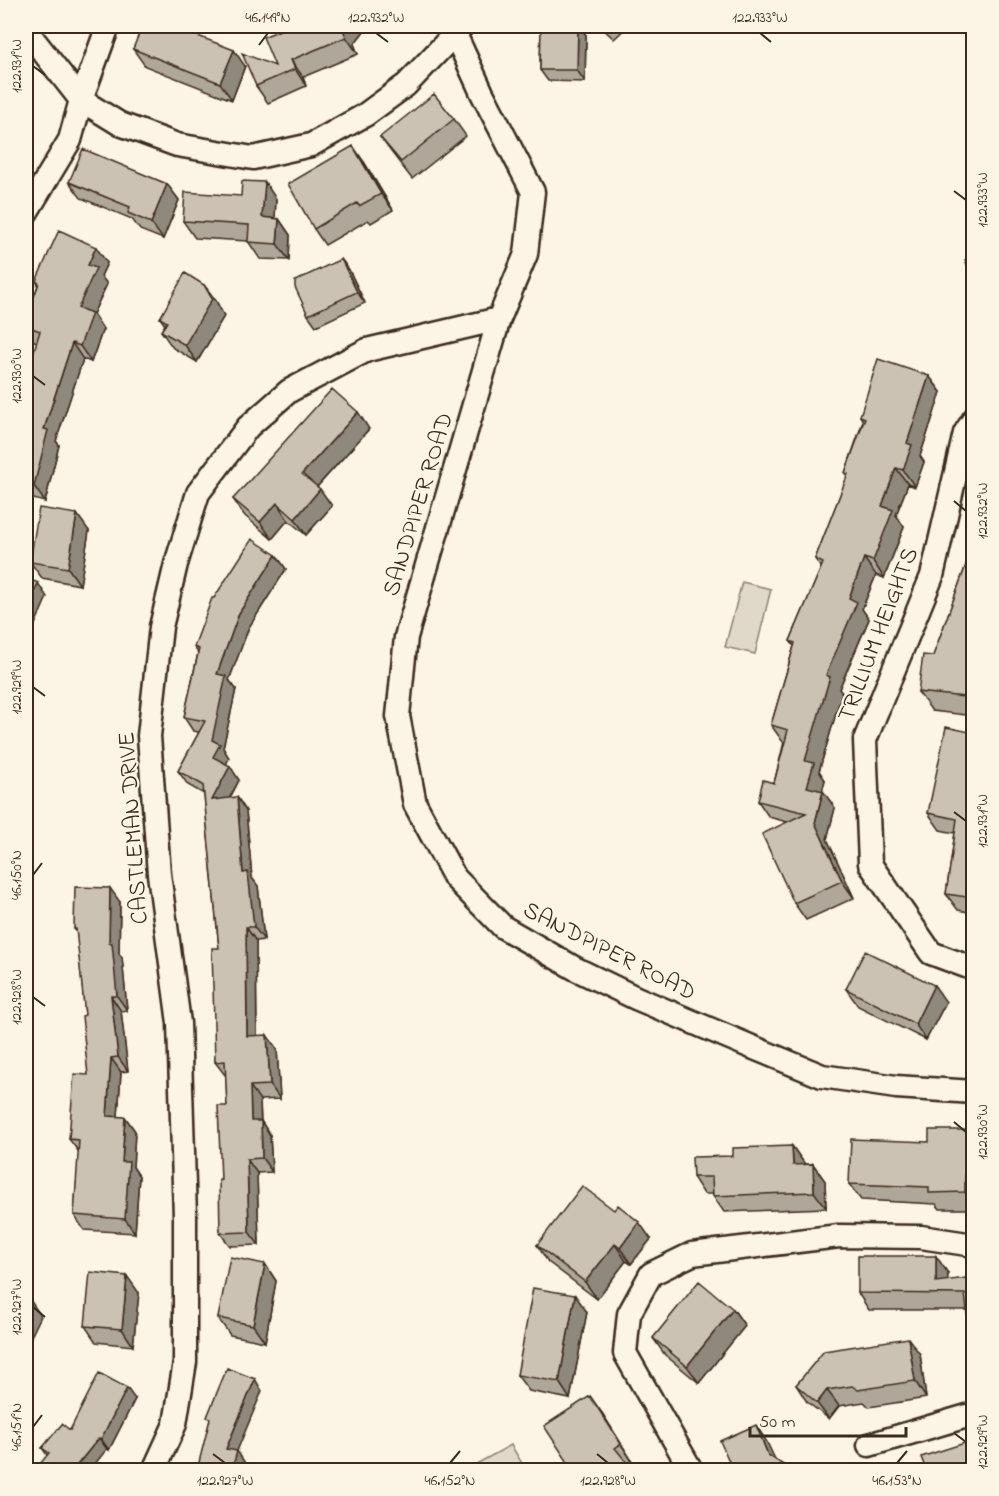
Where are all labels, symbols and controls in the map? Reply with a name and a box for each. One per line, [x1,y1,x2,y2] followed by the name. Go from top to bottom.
[245,7,291,29] text: 46.149°N
[348,7,404,29] text: 122.932°W
[732,7,788,29] text: 122.933°W
[6,39,28,93] text: 122.931°W
[972,172,994,228] text: 122.933°W
[6,348,28,404] text: 122.930°W
[375,409,464,601] street label: SANDPIPER ROAD
[972,483,994,539] text: 122.932°W
[830,543,929,727] street label: TRILLIUM HEIGHTS
[6,660,28,714] text: 122.929°W
[110,730,159,925] street label: CASTLEMAN DRIVE
[972,794,994,848] text: 122.931°W
[6,850,28,900] text: 46.150°N
[516,893,701,1011] street label: SANDPIPER ROAD
[6,969,28,1025] text: 122.928°W
[972,1104,994,1160] text: 122.930°W
[6,1279,28,1335] text: 122.927°W
[750,1400,906,1438] scale bar
[6,1403,28,1451] text: 46.151°N
[759,1410,796,1436] text: 50 m
[972,1415,994,1469] text: 122.929°W
[197,1470,253,1492] text: 122.927°W
[425,1470,475,1492] text: 46.152°N
[580,1470,636,1492] text: 122.928°W
[872,1470,922,1492] text: 46.153°N

